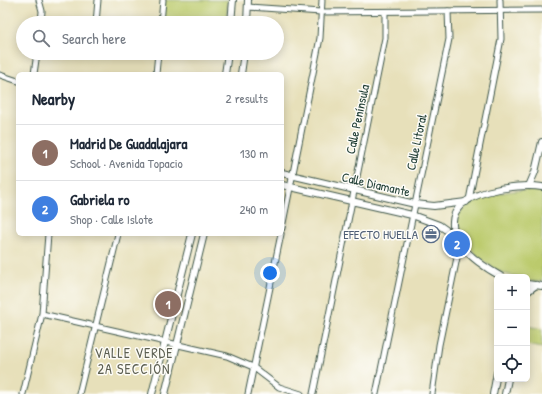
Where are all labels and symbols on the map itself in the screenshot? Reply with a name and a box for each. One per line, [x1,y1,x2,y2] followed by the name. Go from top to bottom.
[341,82,373,156] street label: Calle Península
[401,112,431,172] street label: Calle Litoral
[340,167,412,201] street label: Calle Diamante
[421,224,441,244] office icon: EFECTO HUELLA
[343,225,419,243] place label: EFECTO HUELLA
[444,229,470,259] pin: 2
[260,263,280,283] your location
[155,289,181,319] pin: 1
[95,343,173,378] district label: VALLE VERDE 2A SECCIÓN

